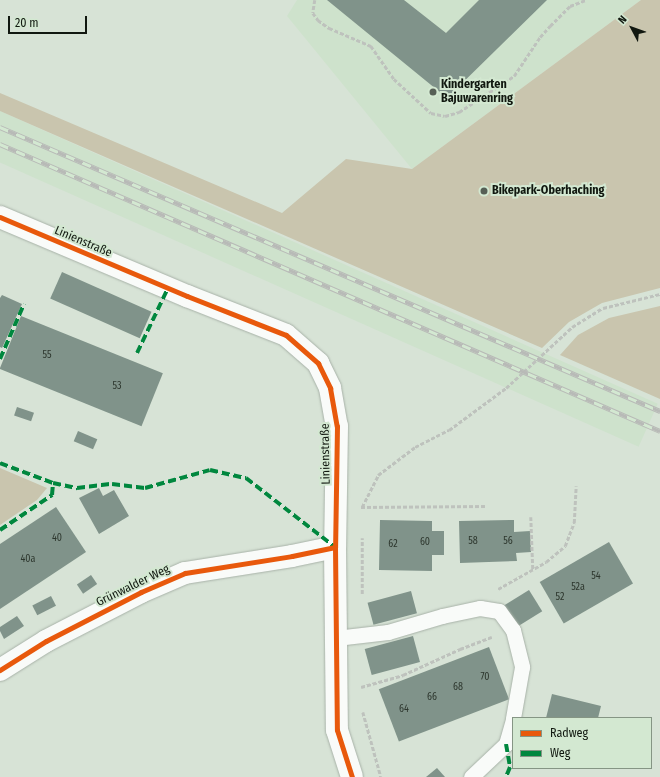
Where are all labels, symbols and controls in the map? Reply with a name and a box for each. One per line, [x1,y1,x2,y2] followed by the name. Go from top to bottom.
[10,8,89,34] scale bar
[612,8,652,48] north arrow
[615,13,630,27] text: N
[15,16,39,30] text: 20 m
[441,78,513,106] place label: Kindergarten Bajuwarenring
[428,87,438,97] marker: Kindergarten Bajuwarenring
[492,184,604,198] place label: Bikepark-Oberhaching
[479,186,489,196] marker: Bikepark-Oberhaching
[52,223,114,261] street label: Linienstraße
[42,350,52,362] house number: 55
[112,381,122,393] house number: 53
[318,423,334,485] street label: Linienstraße
[52,533,62,545] house number: 40
[468,536,478,548] house number: 58
[503,536,513,548] house number: 56
[420,537,430,549] house number: 60
[388,539,398,551] house number: 62
[21,554,35,566] house number: 40a
[94,562,172,610] street label: Grünwalder Weg
[591,571,601,583] house number: 54
[571,582,585,594] house number: 52a
[556,592,564,604] house number: 52
[480,672,490,684] house number: 70
[453,682,463,694] house number: 68
[427,692,437,704] house number: 66
[399,704,409,716] house number: 64
[512,717,652,769] legend
[550,726,588,740] text: Radweg
[550,746,570,760] text: Weg

